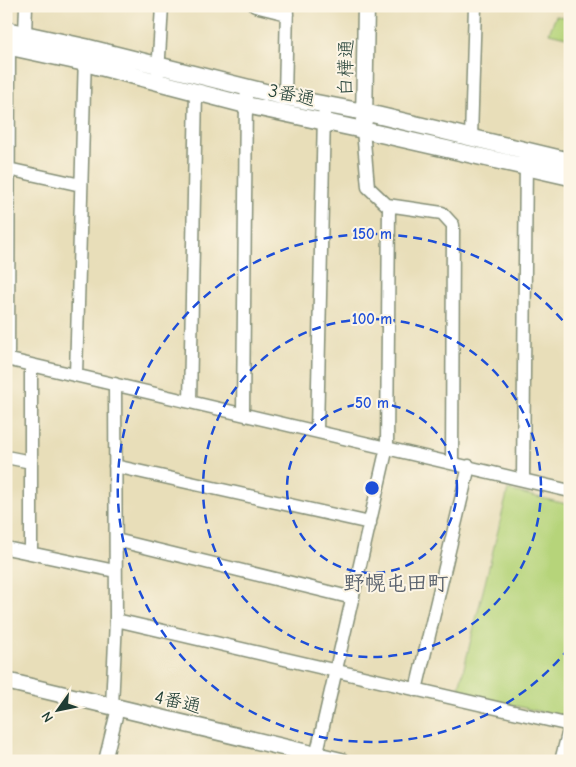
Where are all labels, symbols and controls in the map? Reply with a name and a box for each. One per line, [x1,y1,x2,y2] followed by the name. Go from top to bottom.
[335,39,357,97] street label: 白樺通
[266,79,317,111] street label: 3番通
[352,225,392,243] text: 150 m
[352,310,392,328] text: 100 m
[355,394,389,412] text: 50 m
[363,479,381,497] centre of rings
[344,571,449,595] district label: 野幌屯田町
[32,684,82,734] north arrow
[152,686,203,718] street label: 4番通
[38,708,57,725] text: N

